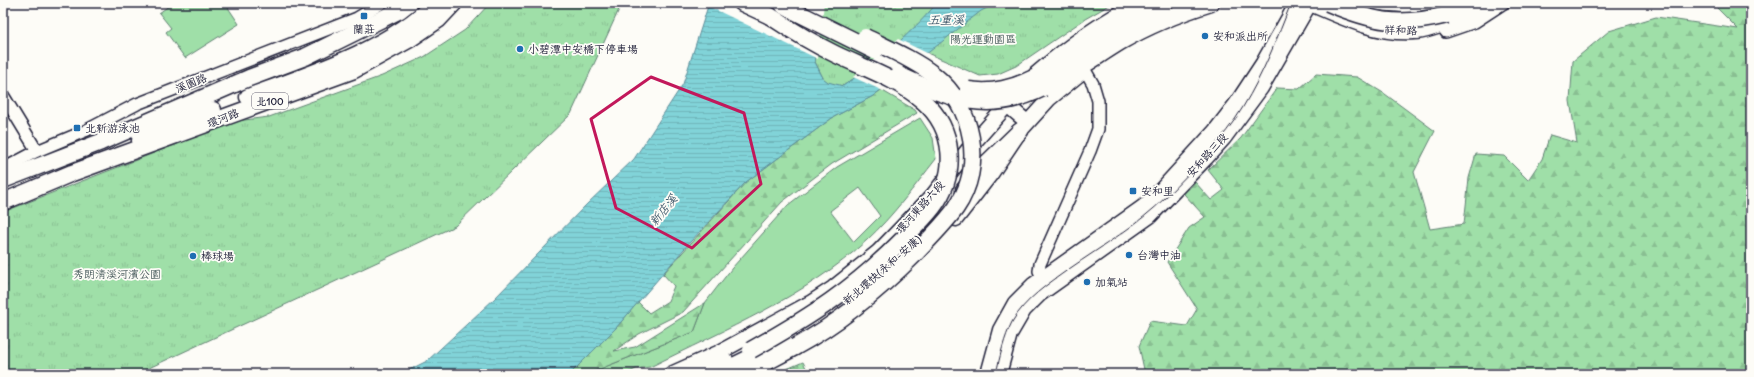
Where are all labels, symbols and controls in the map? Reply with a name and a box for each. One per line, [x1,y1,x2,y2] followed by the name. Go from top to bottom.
[359,11,369,21] marker: 蘭莊
[928,12,965,27] water label: 五重溪
[353,22,375,36] place label: 蘭莊
[1384,22,1418,38] street label: 祥和路
[1213,29,1268,43] place label: 安和派出所
[1200,31,1210,41] marker: 安和派出所
[950,32,1016,46] park label: 陽光運動園區
[528,42,638,56] place label: 小碧潭中安橋下停車場
[515,44,525,54] marker: 小碧潭中安橋下停車場
[173,70,209,96] street label: 溪園路
[252,93,288,109] road number: 北100
[205,106,241,130] street label: 環河路
[85,121,140,135] place label: 北新游泳池
[72,123,82,133] marker: 北新游泳池
[1183,130,1231,180] street label: 安和路三段
[893,178,947,236] street label: 環河東路六段
[1141,184,1174,198] place label: 安和里
[1128,186,1138,196] marker: 安和里
[646,191,681,229] water label: 新店溪
[840,232,924,308] street label: 新北環快(永和-安康)
[1137,248,1181,262] place label: 台灣中油
[201,249,234,263] place label: 棒球場
[1124,250,1134,260] marker: 台灣中油
[188,251,198,261] marker: 棒球場
[73,267,161,281] park label: 秀朗清溪河濱公園
[1095,275,1128,289] place label: 加氣站
[1082,277,1092,287] marker: 加氣站

